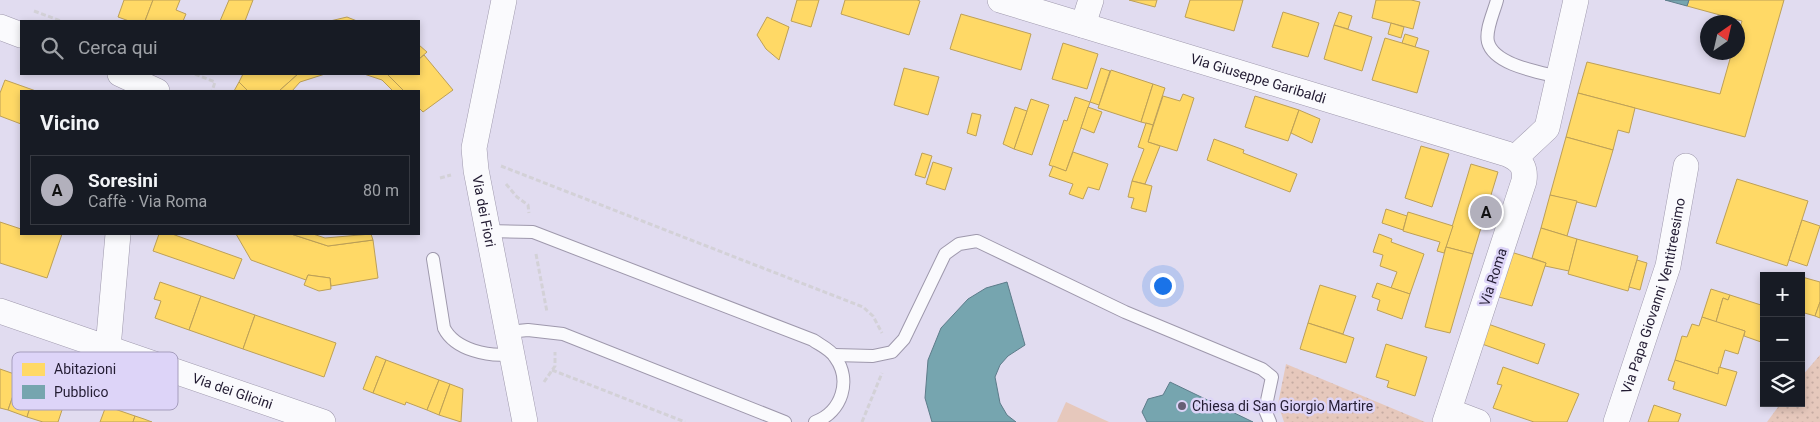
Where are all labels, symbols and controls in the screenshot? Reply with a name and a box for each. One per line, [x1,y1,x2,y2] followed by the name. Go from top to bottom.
[1700,15,1745,60] north arrow
[20,20,420,75] search box
[38,34,66,62] icon: search
[78,36,158,59] text: Cerca qui
[1189,50,1328,107] street label: Via Giuseppe Garibaldi
[40,111,99,135] text: Vicino
[88,169,158,192] text: Soresini
[469,174,499,248] street label: Via dei Fiori
[52,181,62,200] text: A
[363,181,399,200] text: 80 m
[88,192,207,211] text: Caffè · Via Roma
[1470,193,1502,231] pin: A
[1618,197,1688,396] street label: Via Papa Giovanni Ventitreesimo
[1476,246,1510,308] street label: Via Roma
[1760,272,1805,407] map controls
[1760,272,1805,317] button: +
[1150,273,1176,299] your location
[1760,317,1805,362] button: −
[12,352,178,410] legend
[54,361,116,377] text: Abitazioni
[1760,362,1805,407] button: layers
[190,370,275,412] street label: Via dei Glicini
[54,384,108,400] text: Pubblico
[1192,398,1373,414] place label: Chiesa di San Giorgio Martire
[1176,400,1188,412] marker: Chiesa di San Giorgio Martire

